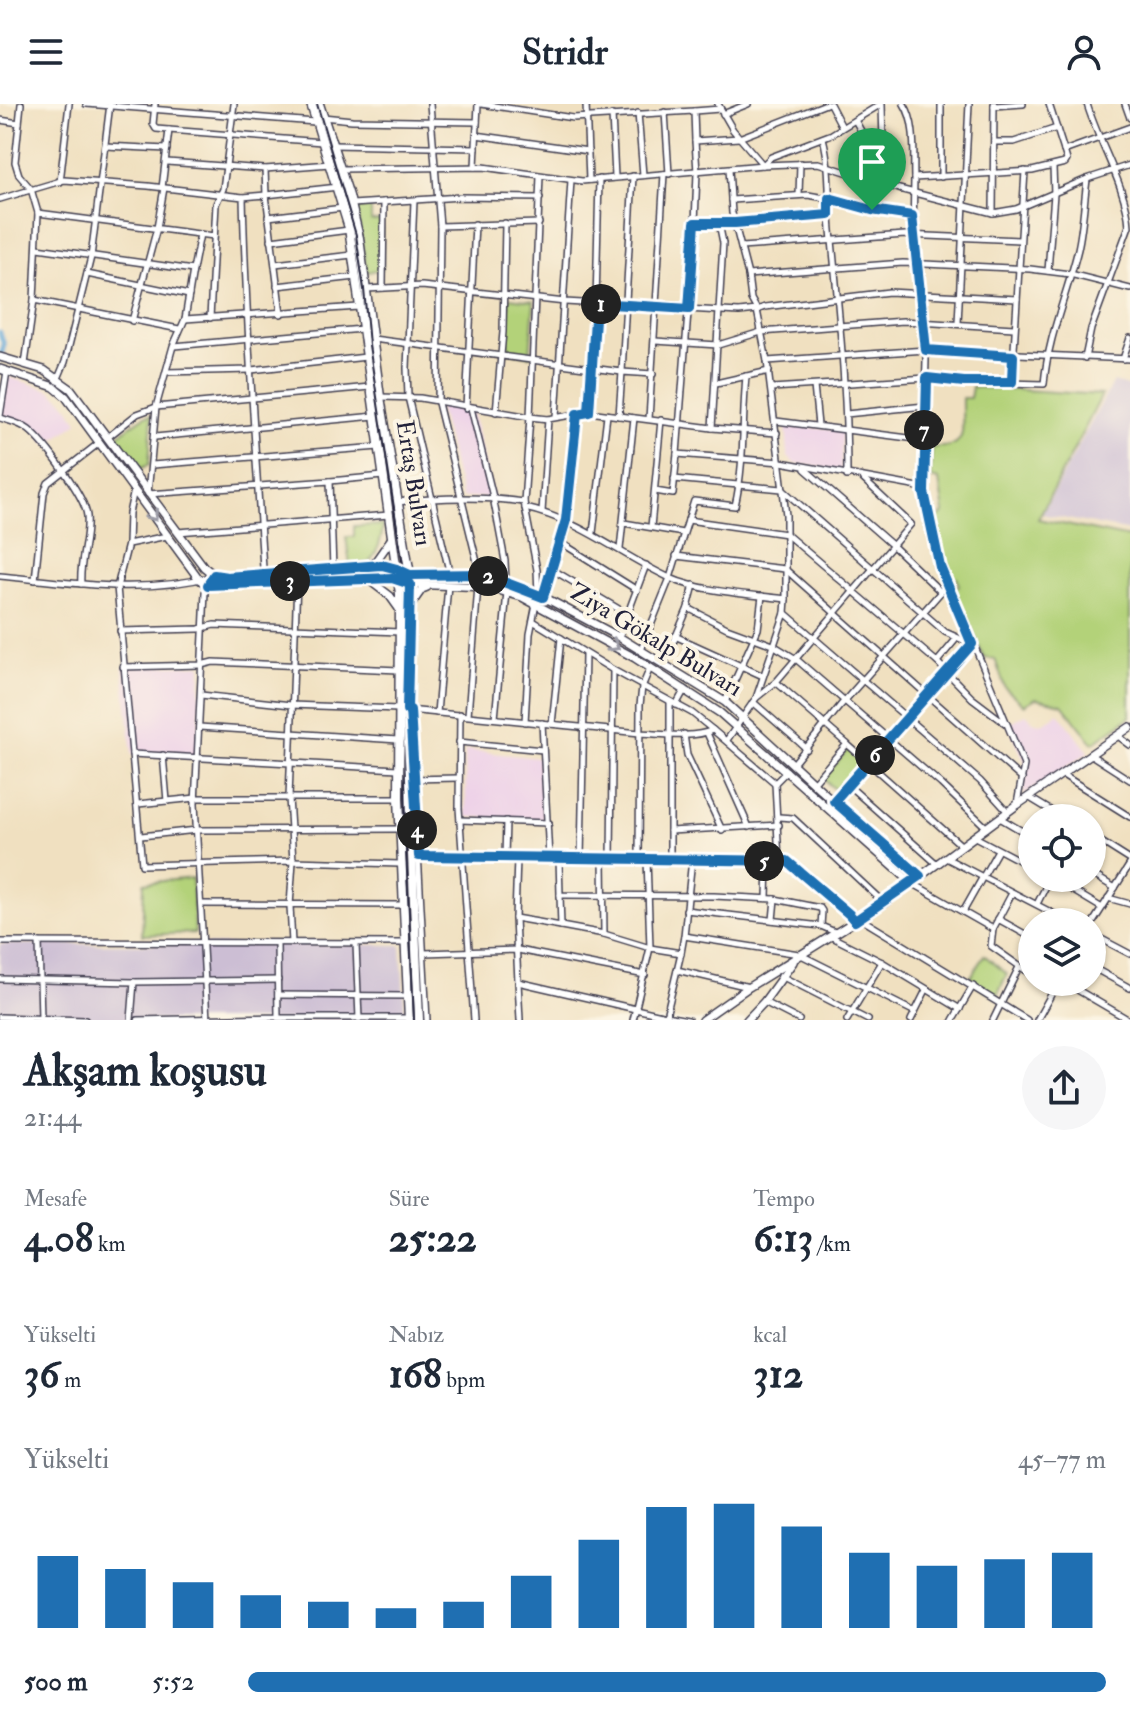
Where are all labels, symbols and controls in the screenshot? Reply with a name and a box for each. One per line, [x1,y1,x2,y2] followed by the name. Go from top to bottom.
[24,30,68,74] icon: menu
[522,30,608,75] text: Stridr
[1062,30,1106,74] icon: person
[838,128,906,210] pin
[850,140,894,184] icon: arrive
[581,284,621,324] pin: 1
[597,290,605,318] text: 1
[904,410,944,450] pin: 7
[919,416,929,444] text: 7
[389,418,439,548] street label: Ertaş Bulvarı
[143,508,158,522] one-way arrow
[468,556,508,596] pin: 2
[270,561,310,601] pin: 3
[482,562,494,590] text: 2
[286,567,294,595] text: 3
[564,576,748,704] street label: Ziya Gökalp Bulvarı
[605,636,620,652] one-way arrow
[855,735,895,775] pin: 6
[869,741,881,769] text: 6
[1018,804,1106,996] map controls
[1018,804,1106,892] button: locate
[397,810,437,850] pin: 4
[411,816,423,844] text: 4
[744,841,784,881] pin: 5
[759,847,769,875] text: 5
[1018,908,1106,996] button: layers
[24,1044,267,1099] text: Akşam koşusu
[1022,1046,1106,1130] button: share
[24,1102,81,1134] text: 21:44
[24,1185,87,1213] text: Mesafe
[389,1185,430,1213] text: Süre
[753,1185,815,1213] text: Tempo
[24,1213,93,1264] text: 4.08
[389,1213,477,1264] text: 25:22
[753,1213,813,1264] text: 6:13
[93,1230,126,1258] text: km
[813,1230,851,1258] text: /km
[24,1321,96,1349] text: Yükselti
[389,1321,444,1349] text: Nabız
[753,1321,787,1349] text: kcal
[24,1349,60,1400] text: 36
[389,1349,442,1400] text: 168
[753,1349,803,1400] text: 312
[60,1366,81,1394] text: m
[442,1366,485,1394] text: bpm
[24,1444,109,1476] text: Yükselti
[1018,1444,1106,1476] text: 45–77 m
[24,1666,88,1698] text: 500 m
[152,1666,194,1698] text: 5:52

